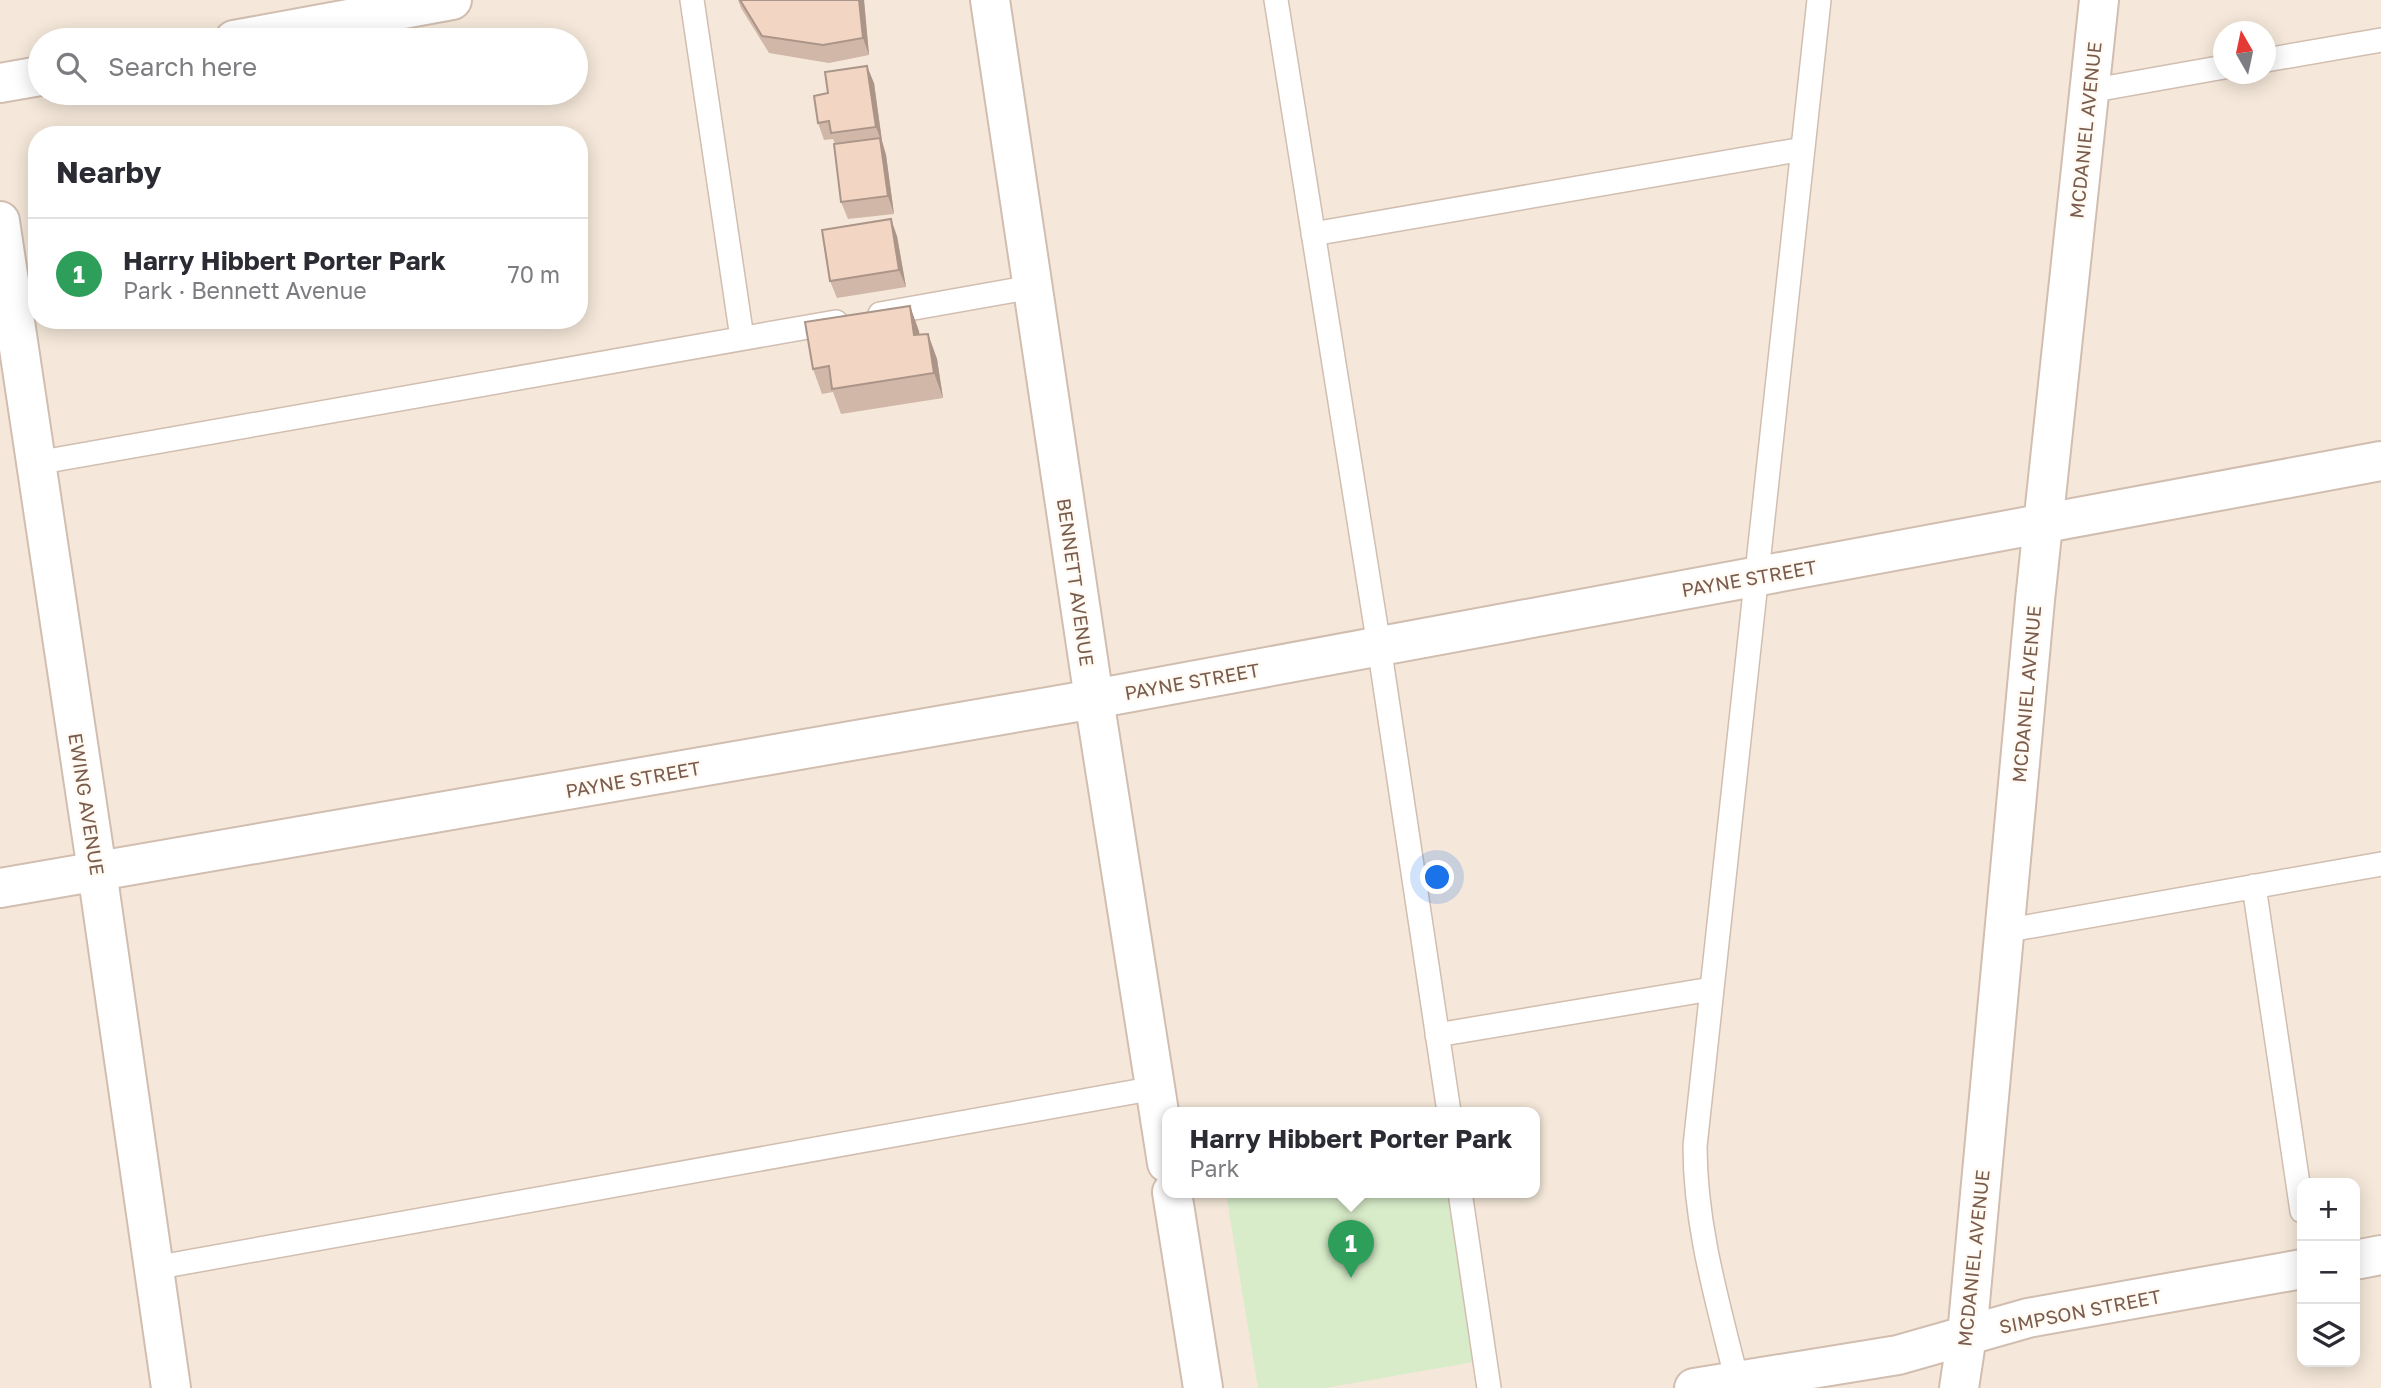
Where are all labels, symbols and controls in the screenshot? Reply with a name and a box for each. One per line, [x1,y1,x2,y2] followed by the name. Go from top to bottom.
[2213,21,2276,84] north arrow
[28,28,588,105] search box
[2064,40,2106,220] street label: MCDANIEL AVENUE
[52,48,90,86] icon: search
[108,51,257,82] text: Search here
[56,154,161,190] text: Nearby
[123,245,446,276] text: Harry Hibbert Porter Park
[73,260,85,288] text: 1
[507,260,560,288] text: 70 m
[123,276,367,304] text: Park · Bennett Avenue
[1053,497,1099,667] street label: BENNETT AVENUE
[1680,555,1818,601] street label: PAYNE STREET
[2007,604,2045,784] street label: MCDANIEL AVENUE
[1123,658,1261,704] street label: PAYNE STREET
[64,731,110,877] street label: EWING AVENUE
[564,756,702,802] street label: PAYNE STREET
[1420,860,1454,894] your location
[1162,1107,1540,1198] popup
[1190,1123,1512,1154] text: Harry Hibbert Porter Park
[1190,1154,1239,1182] text: Park
[1952,1168,1994,1348] street label: MCDANIEL AVENUE
[2297,1178,2360,1367] map controls
[2297,1178,2360,1241] button: +
[1328,1220,1374,1278] pin: 1
[2297,1241,2360,1304] button: −
[1997,1284,2163,1338] street label: SIMPSON STREET
[2297,1304,2360,1367] button: layers

